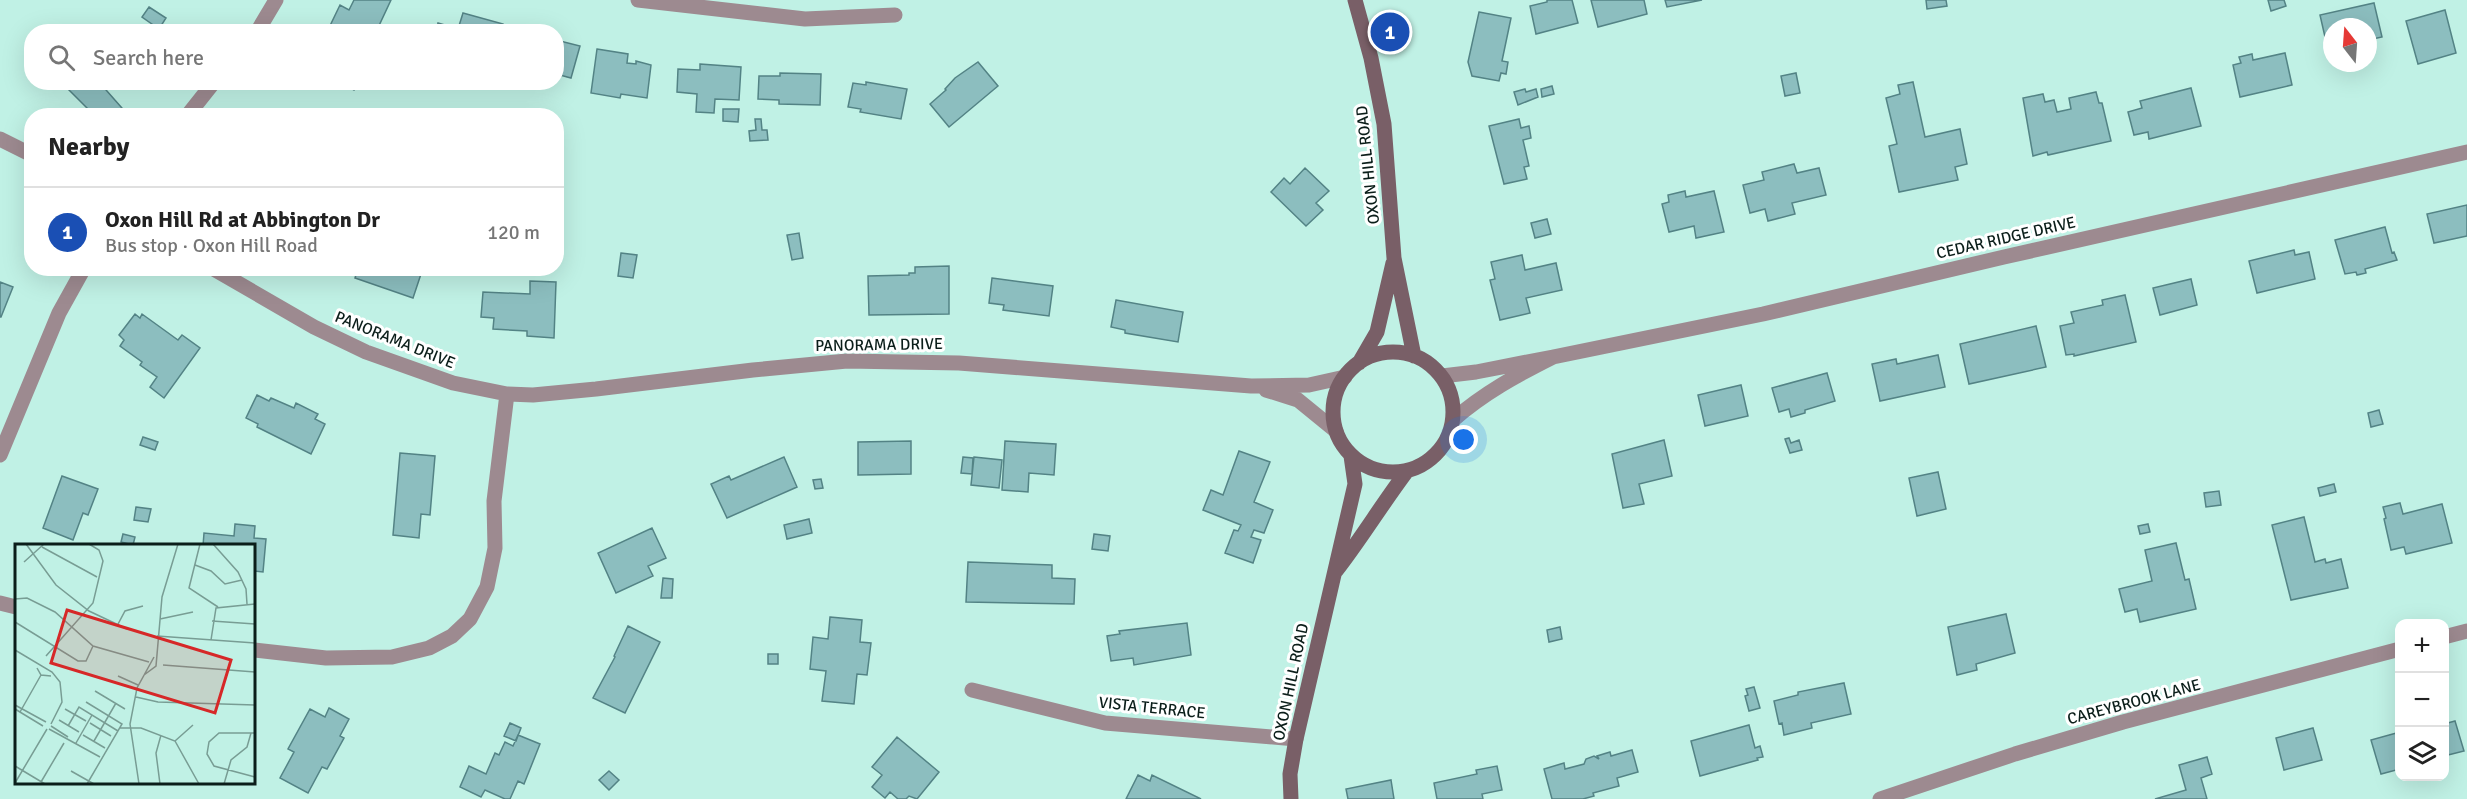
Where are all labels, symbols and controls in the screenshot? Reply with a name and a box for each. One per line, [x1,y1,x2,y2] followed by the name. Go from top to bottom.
[1370,9,1410,54] pin: 1
[2323,18,2377,72] north arrow
[24,24,564,90] search box
[45,41,78,74] icon: search
[93,44,204,71] text: Search here
[1352,105,1384,225] street label: OXON HILL ROAD
[48,131,129,163] text: Nearby
[105,206,380,233] text: Oxon Hill Rd at Abbington Dr
[1934,212,2078,264] street label: CEDAR RIDGE DRIVE
[62,220,73,245] text: 1
[487,220,540,245] text: 120 m
[105,233,318,258] text: Bus stop · Oxon Hill Road
[332,307,458,373] street label: PANORAMA DRIVE
[815,334,943,356] street label: PANORAMA DRIVE
[1449,425,1478,454] your location
[15,544,255,784] inset map
[2395,619,2449,781] map controls
[2395,619,2449,673] button: +
[1269,622,1313,742] street label: OXON HILL ROAD
[2395,673,2449,727] button: −
[2065,675,2203,729] street label: CAREYBROOK LANE
[1098,692,1206,724] street label: VISTA TERRACE
[2395,727,2449,781] button: layers

